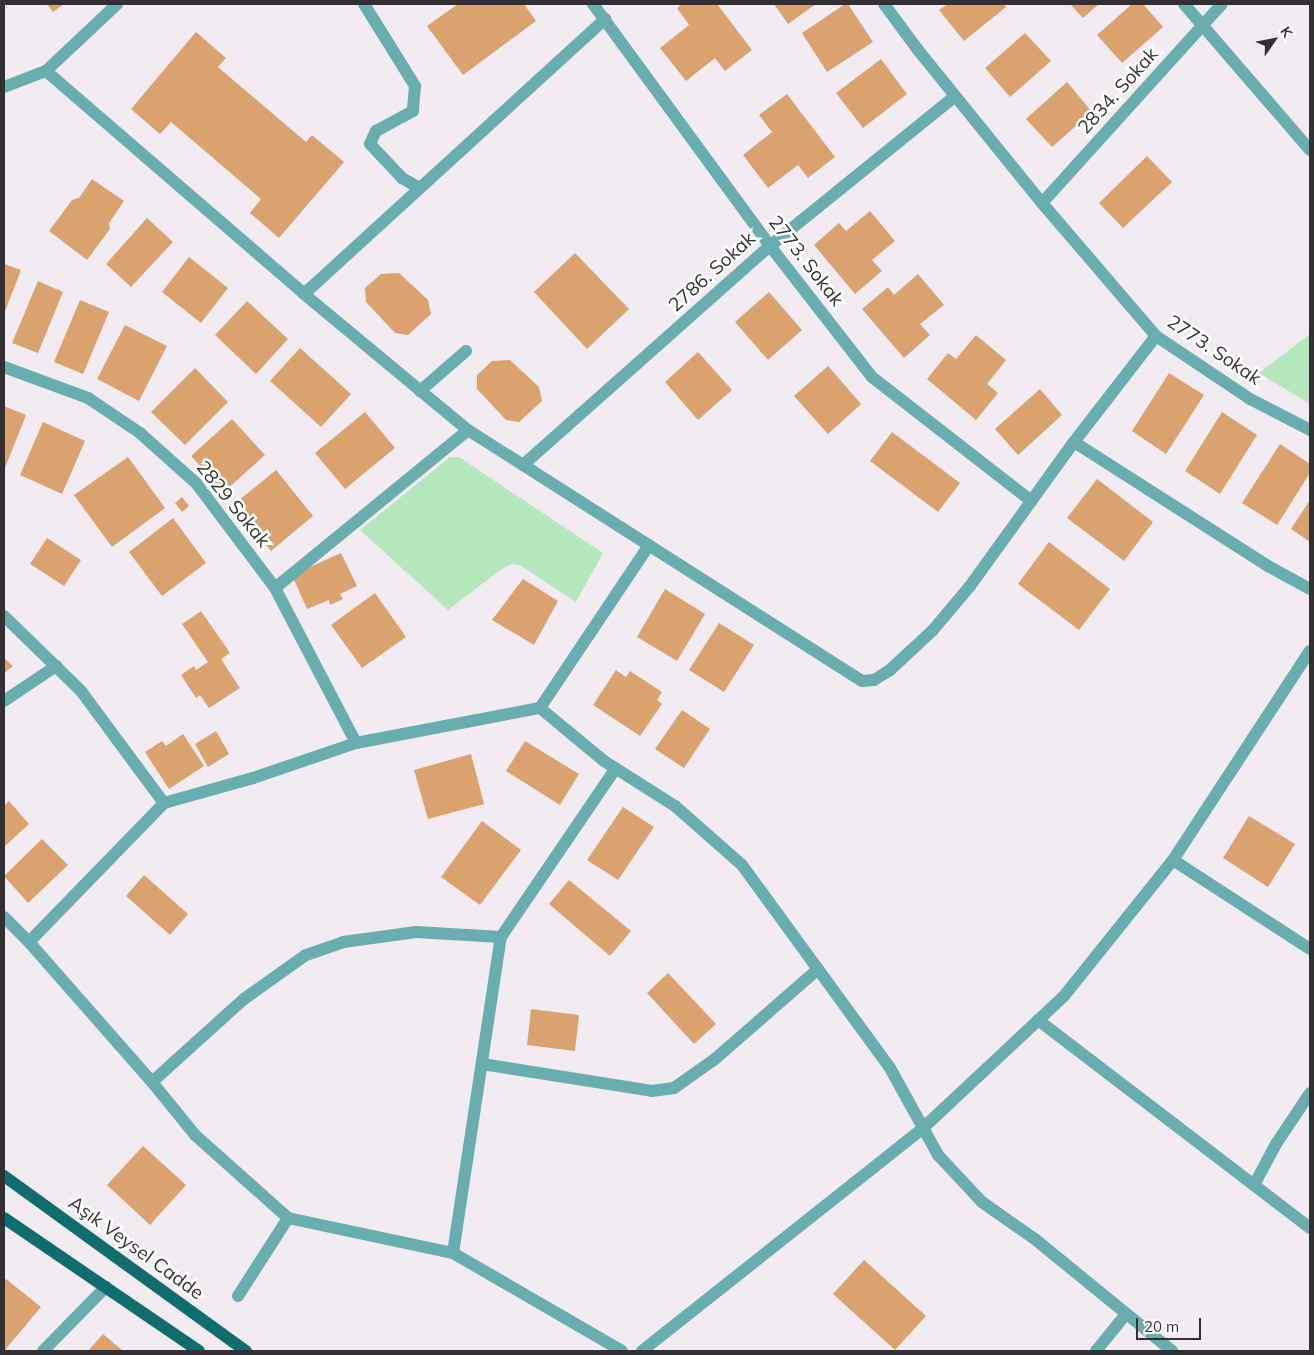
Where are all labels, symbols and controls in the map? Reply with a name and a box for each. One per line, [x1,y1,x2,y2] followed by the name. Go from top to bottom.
[1249,15,1299,65] north arrow
[1276,23,1297,41] text: K
[1073,43,1163,139] street label: 2834. Sokak
[764,211,848,311] street label: 2773. Sokak
[664,227,760,317] street label: 2786. Sokak
[1163,310,1265,390] street label: 2773. Sokak
[191,456,275,552] street label: 2829 Sokak
[64,1191,208,1305] street label: Aşık Veysel Cadde
[1139,1308,1204,1340] scale bar
[1144,1317,1179,1336] text: 20 m

